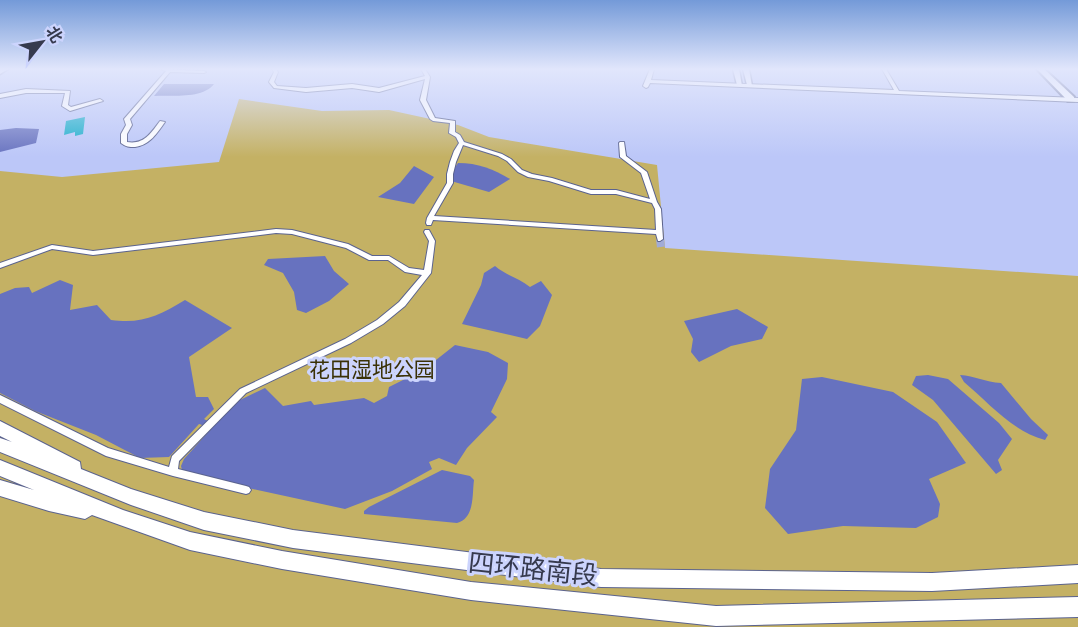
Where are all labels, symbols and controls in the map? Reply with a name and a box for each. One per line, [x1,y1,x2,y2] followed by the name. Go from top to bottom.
[12,12,72,72] north arrow
[42,23,67,46] text: 北
[309,358,435,382] park label: 花田湿地公园
[467,547,599,591] street label: 四环路南段

